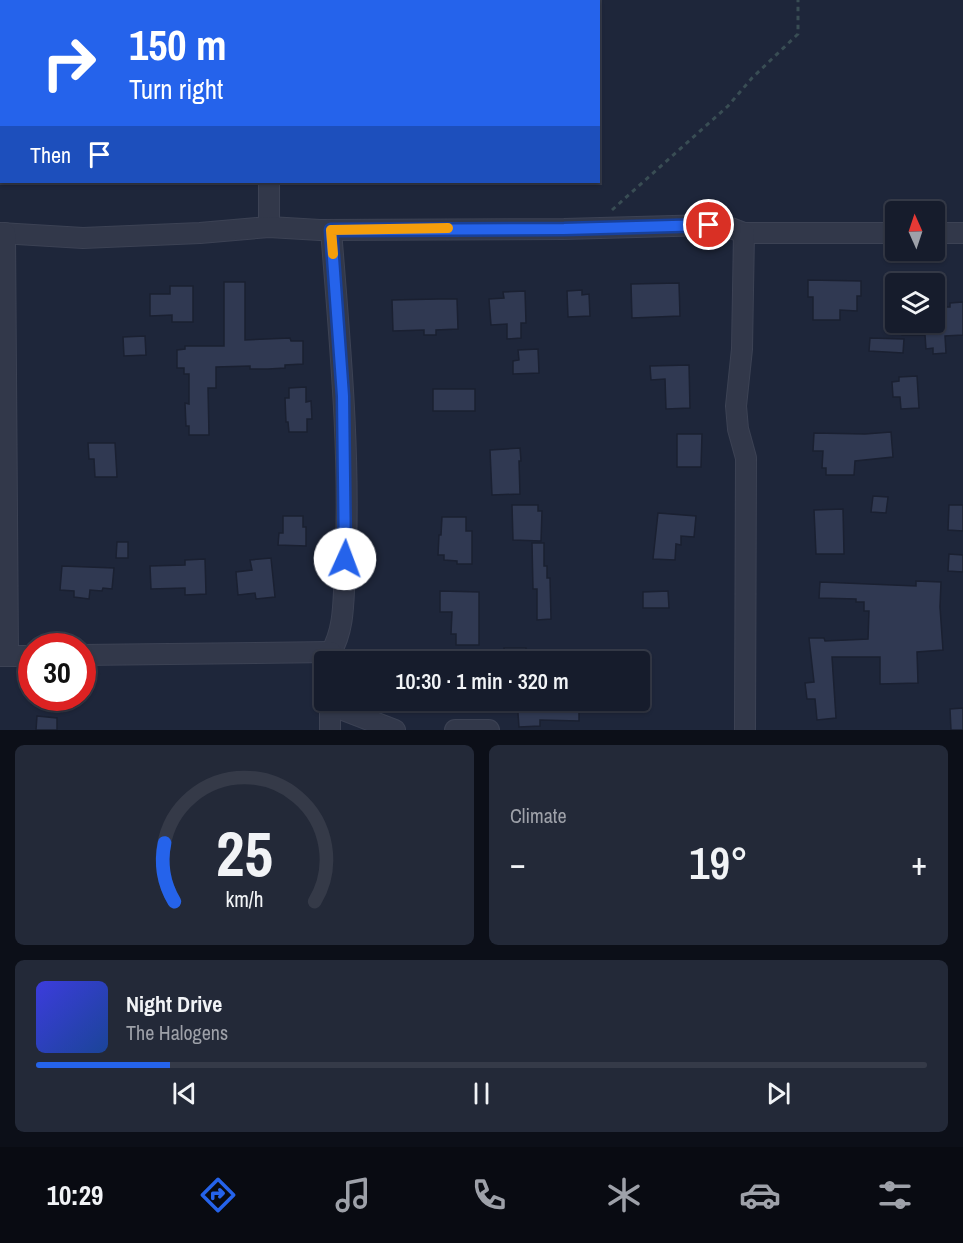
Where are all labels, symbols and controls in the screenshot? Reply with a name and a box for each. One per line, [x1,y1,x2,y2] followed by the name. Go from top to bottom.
[129,17,227,73] text: 150 m
[30,24,108,102] icon: right
[129,71,223,107] text: Turn right
[83,138,116,171] icon: arrive
[30,140,71,170] text: Then
[683,199,734,250] pin
[885,201,945,261] north arrow
[885,201,945,333] map controls
[692,208,725,241] icon: arrive
[885,273,945,333] button: layers
[313,527,377,591] position arrow
[18,633,96,711] speed limit sign: 30
[395,666,569,696] text: 10:30 · 1 min · 320 m
[510,802,567,829] text: Climate
[216,811,273,895] text: 25
[689,832,748,893] text: 19°
[510,841,526,885] text: −
[911,841,927,885] text: +
[225,885,264,914] text: km/h
[126,989,222,1019] text: Night Drive
[126,1019,228,1046] text: The Halogens
[168,1077,201,1110] icon: previous
[465,1077,498,1110] icon: pause
[762,1077,795,1110] icon: next
[197,1174,239,1216] icon: directions
[332,1174,374,1216] icon: music
[468,1174,510,1216] icon: phone
[603,1174,645,1216] icon: climate
[739,1174,781,1216] icon: car
[874,1174,916,1216] icon: filters
[47,1177,103,1213] text: 10:29

